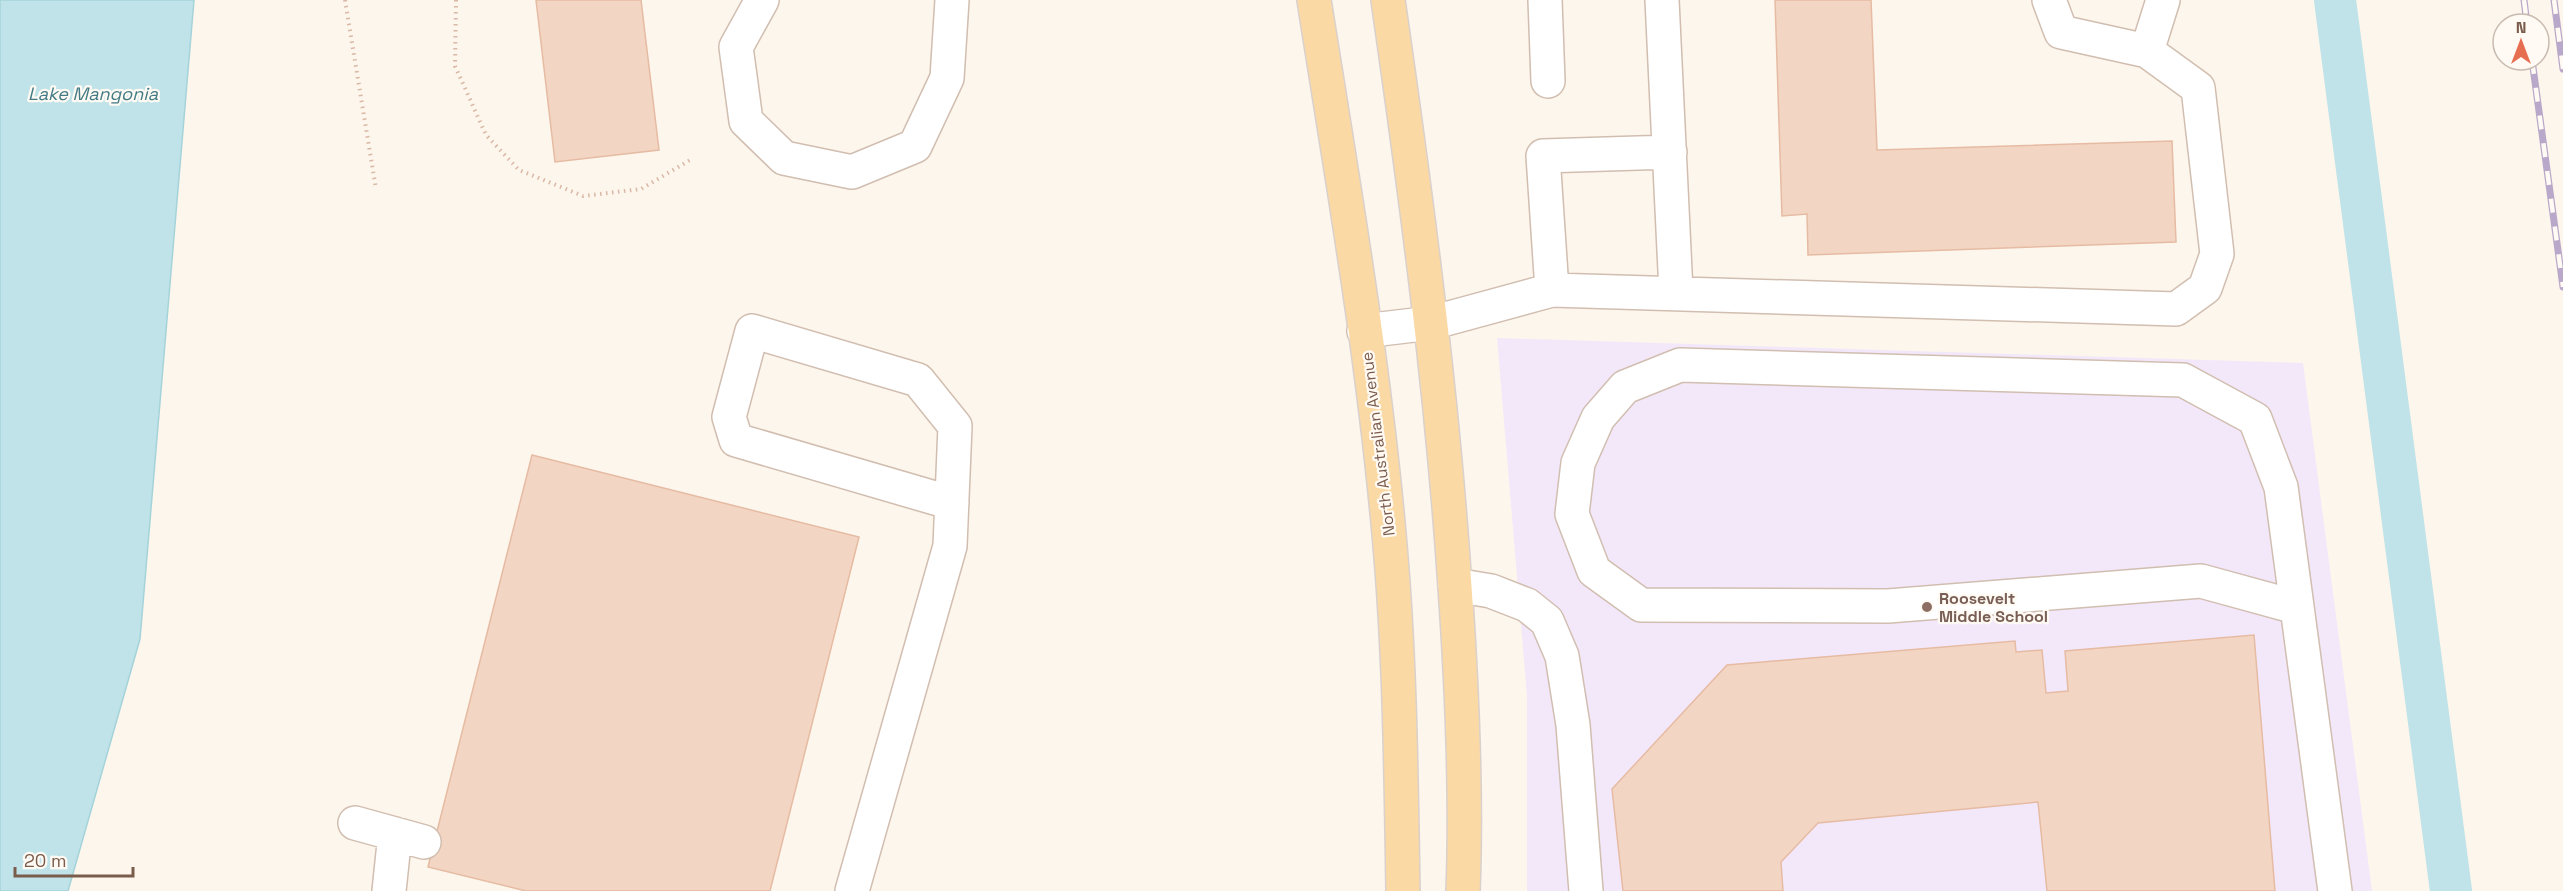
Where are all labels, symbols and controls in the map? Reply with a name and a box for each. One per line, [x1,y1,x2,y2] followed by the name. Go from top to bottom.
[2491,12,2551,72] north arrow
[2516,17,2526,38] text: N
[28,82,159,105] water label: Lake Mangonia
[1356,351,1400,537] street label: North Australian Avenue
[1939,588,2048,627] place label: Roosevelt Middle School
[1920,600,1934,614] marker: Roosevelt Middle School
[15,840,134,878] scale bar
[24,849,67,872] text: 20 m

